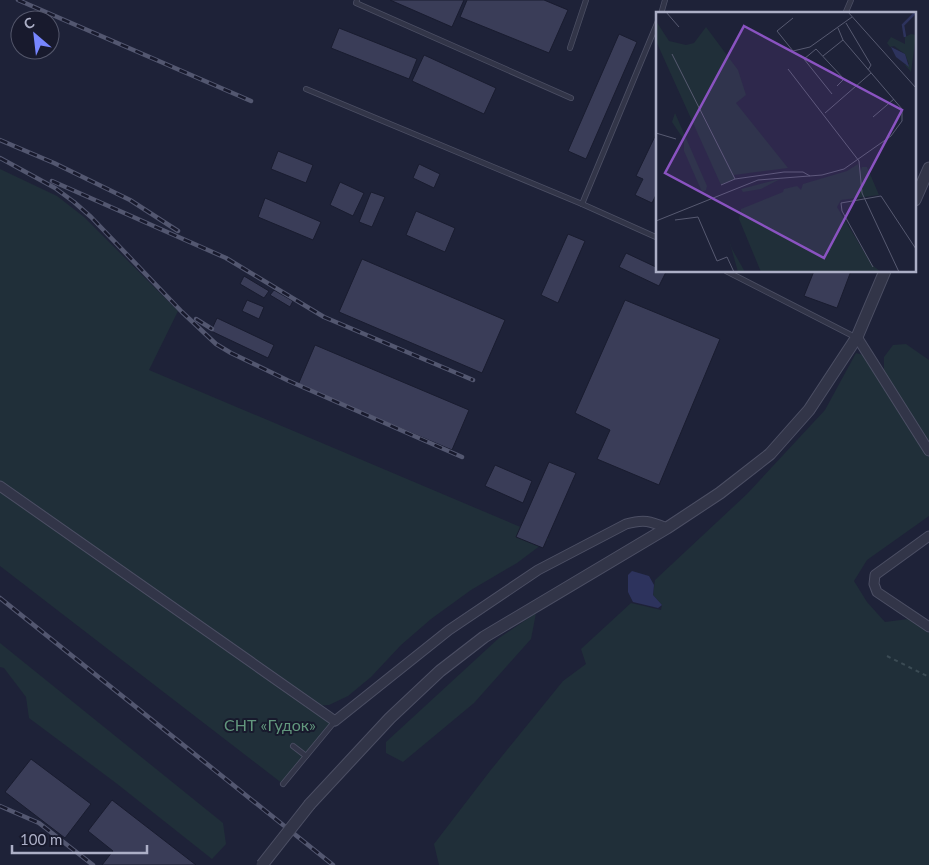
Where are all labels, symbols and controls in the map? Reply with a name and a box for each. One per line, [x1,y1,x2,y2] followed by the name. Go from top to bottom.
[10,10,60,60] north arrow
[656,12,916,272] inset map
[21,13,37,33] text: С
[224,715,316,734] park label: СНТ «Гудок»
[12,822,148,854] scale bar
[20,830,62,848] text: 100 m

